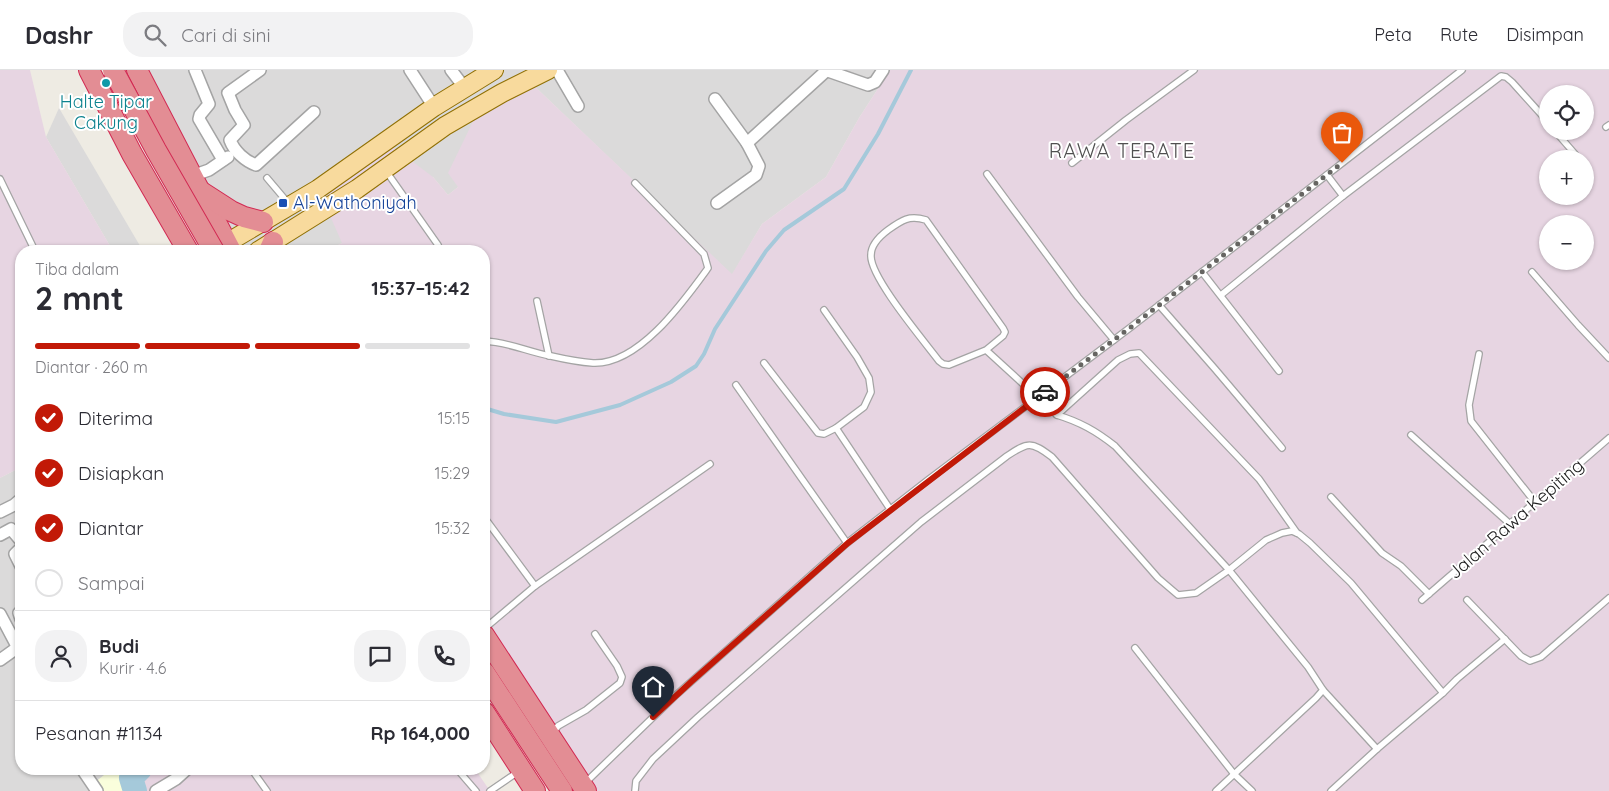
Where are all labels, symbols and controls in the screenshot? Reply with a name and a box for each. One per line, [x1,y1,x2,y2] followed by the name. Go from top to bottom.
[123,12,473,57] search box
[25,20,93,50] text: Dashr
[141,21,169,49] icon: search
[181,23,271,47] text: Cari di sini
[1374,23,1412,46] text: Peta
[1440,23,1478,46] text: Rute
[1506,23,1584,46] text: Disimpan
[100,77,112,89] marker: Halte Tipar Cakung
[1539,85,1594,270] map controls
[1539,85,1594,140] button: locate
[60,90,152,134] place label: Halte Tipar Cakung
[1321,112,1363,163] pin
[1328,119,1356,147] icon: bag
[1049,138,1195,163] district label: RAWA TERATE
[1539,150,1594,205] button: +
[293,191,417,214] place label: Al-Wathoniyah
[277,197,289,209] marker: Al-Wathoniyah
[1539,215,1594,270] button: −
[35,259,119,279] text: Tiba dalam
[371,276,470,300] text: 15:37–15:42
[35,278,124,318] text: 2 mnt
[35,357,148,377] text: Diantar · 260 m
[1020,367,1070,417] courier
[1031,378,1059,406] icon: car
[35,404,63,432] icon: check
[78,406,153,430] text: Diterima
[438,408,470,428] text: 15:15
[1443,453,1588,584] street label: Jalan Rawa Kepiting
[35,459,63,487] icon: check
[78,461,164,485] text: Disiapkan
[435,463,470,483] text: 15:29
[35,514,63,542] icon: check
[78,516,144,540] text: Diantar
[435,518,470,538] text: 15:32
[78,571,145,595] text: Sampai
[35,630,87,682] button: person
[354,630,406,682] button: chat
[418,630,470,682] button: phone
[99,634,139,658] text: Budi
[99,658,166,678] text: Kurir · 4.6
[632,666,674,717] pin
[639,673,667,701] icon: home
[35,721,163,745] text: Pesanan #1134
[370,721,470,745] text: Rp 164,000

